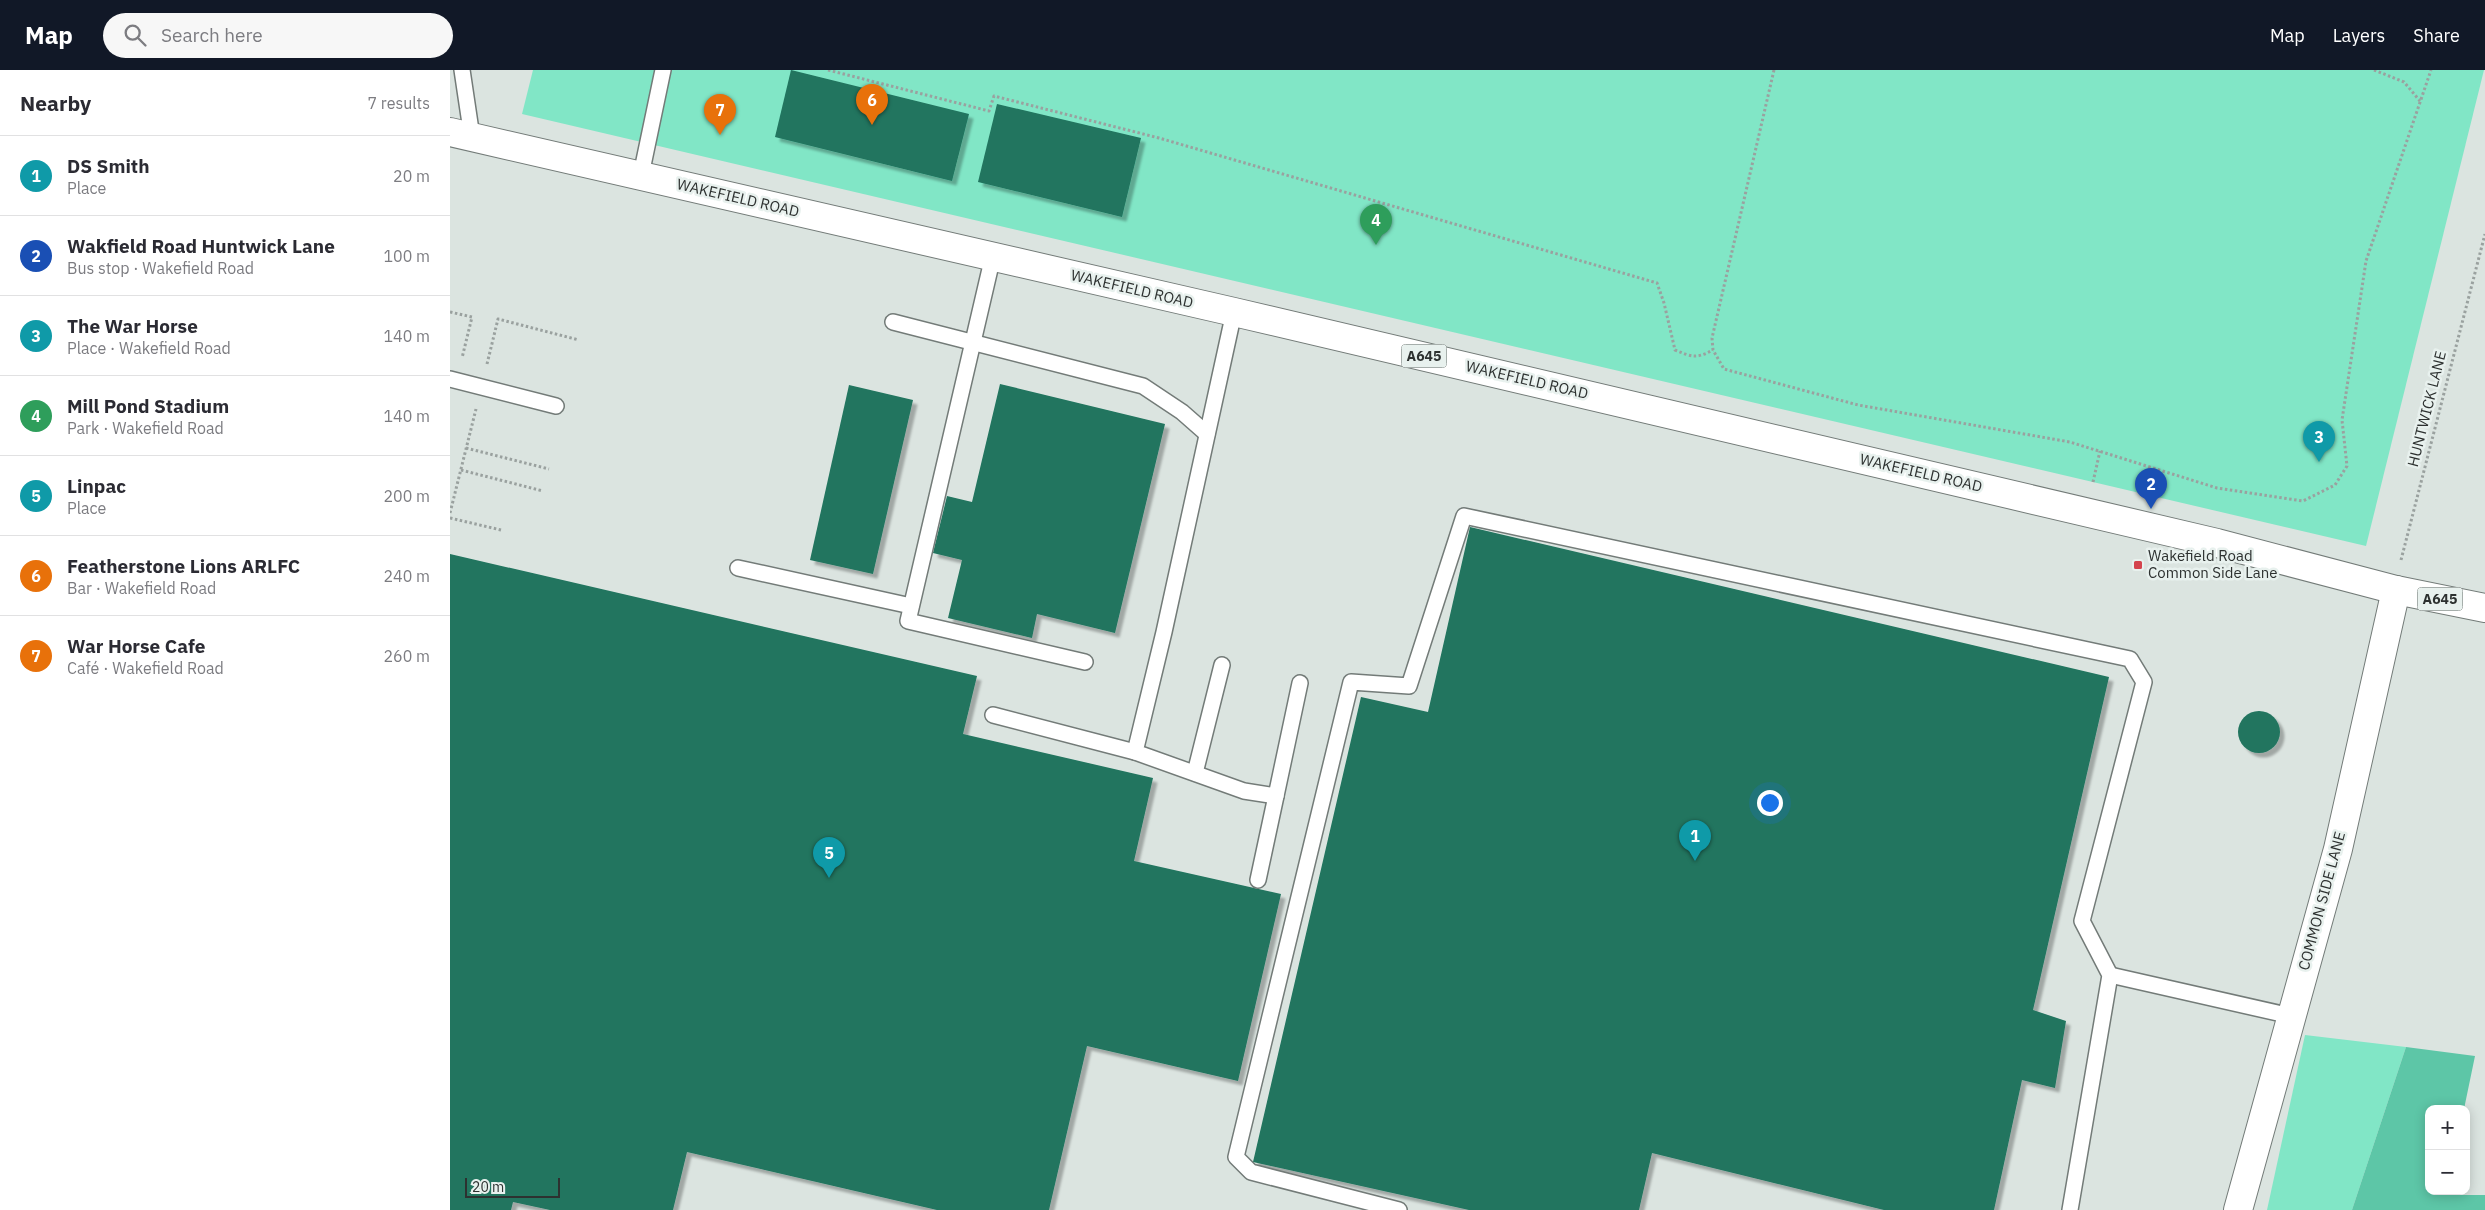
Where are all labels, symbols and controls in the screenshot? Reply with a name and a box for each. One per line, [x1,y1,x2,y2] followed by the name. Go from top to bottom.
[103,13,453,58] search box
[25,19,73,51] text: Map
[121,21,149,49] icon: search
[161,23,263,47] text: Search here
[2270,24,2305,47] text: Map
[2333,24,2385,47] text: Layers
[2413,24,2460,47] text: Share
[856,84,888,125] pin: 6
[20,89,91,117] text: Nearby
[367,93,430,113] text: 7 results
[704,94,736,135] pin: 7
[67,154,149,178] text: DS Smith
[31,166,41,186] text: 1
[393,166,430,186] text: 20 m
[675,174,801,221] street label: WAKEFIELD ROAD
[67,178,106,198] text: Place
[1360,204,1392,245] pin: 4
[67,234,335,258] text: Wakfield Road Huntwick Lane
[31,246,41,266] text: 2
[383,246,430,266] text: 100 m
[67,258,254,278] text: Bus stop · Wakefield Road
[1069,265,1195,312] street label: WAKEFIELD ROAD
[67,314,198,338] text: The War Horse
[31,326,41,346] text: 3
[383,326,430,346] text: 140 m
[67,338,231,358] text: Place · Wakefield Road
[1402,344,1446,368] road number: A645
[2403,349,2450,469] street label: HUNTWICK LANE
[1464,356,1590,403] street label: WAKEFIELD ROAD
[67,394,229,418] text: Mill Pond Stadium
[31,406,41,426] text: 4
[383,406,430,426] text: 140 m
[67,418,224,438] text: Park · Wakefield Road
[2303,421,2335,462] pin: 3
[1858,449,1984,496] street label: WAKEFIELD ROAD
[2135,468,2167,509] pin: 2
[67,474,126,498] text: Linpac
[31,486,41,506] text: 5
[383,486,430,506] text: 200 m
[67,498,106,518] text: Place
[2148,546,2278,582] place label: Wakefield Road Common Side Lane
[67,554,300,578] text: Featherstone Lions ARLFC
[2132,559,2144,571] marker: Wakefield Road Common Side Lane
[31,566,41,586] text: 6
[383,566,430,586] text: 240 m
[67,578,216,598] text: Bar · Wakefield Road
[2418,588,2462,610] road number: A645
[67,634,205,658] text: War Horse Cafe
[31,646,41,666] text: 7
[383,646,430,666] text: 260 m
[67,658,224,678] text: Café · Wakefield Road
[1757,790,1783,816] your location
[1679,820,1711,861] pin: 1
[2294,829,2349,972] street label: COMMON SIDE LANE
[813,837,845,878] pin: 5
[2425,1105,2470,1195] map controls
[2425,1105,2470,1150] button: +
[2425,1150,2470,1195] button: −
[465,1175,560,1198] scale bar
[472,1178,504,1196] text: 20 m

